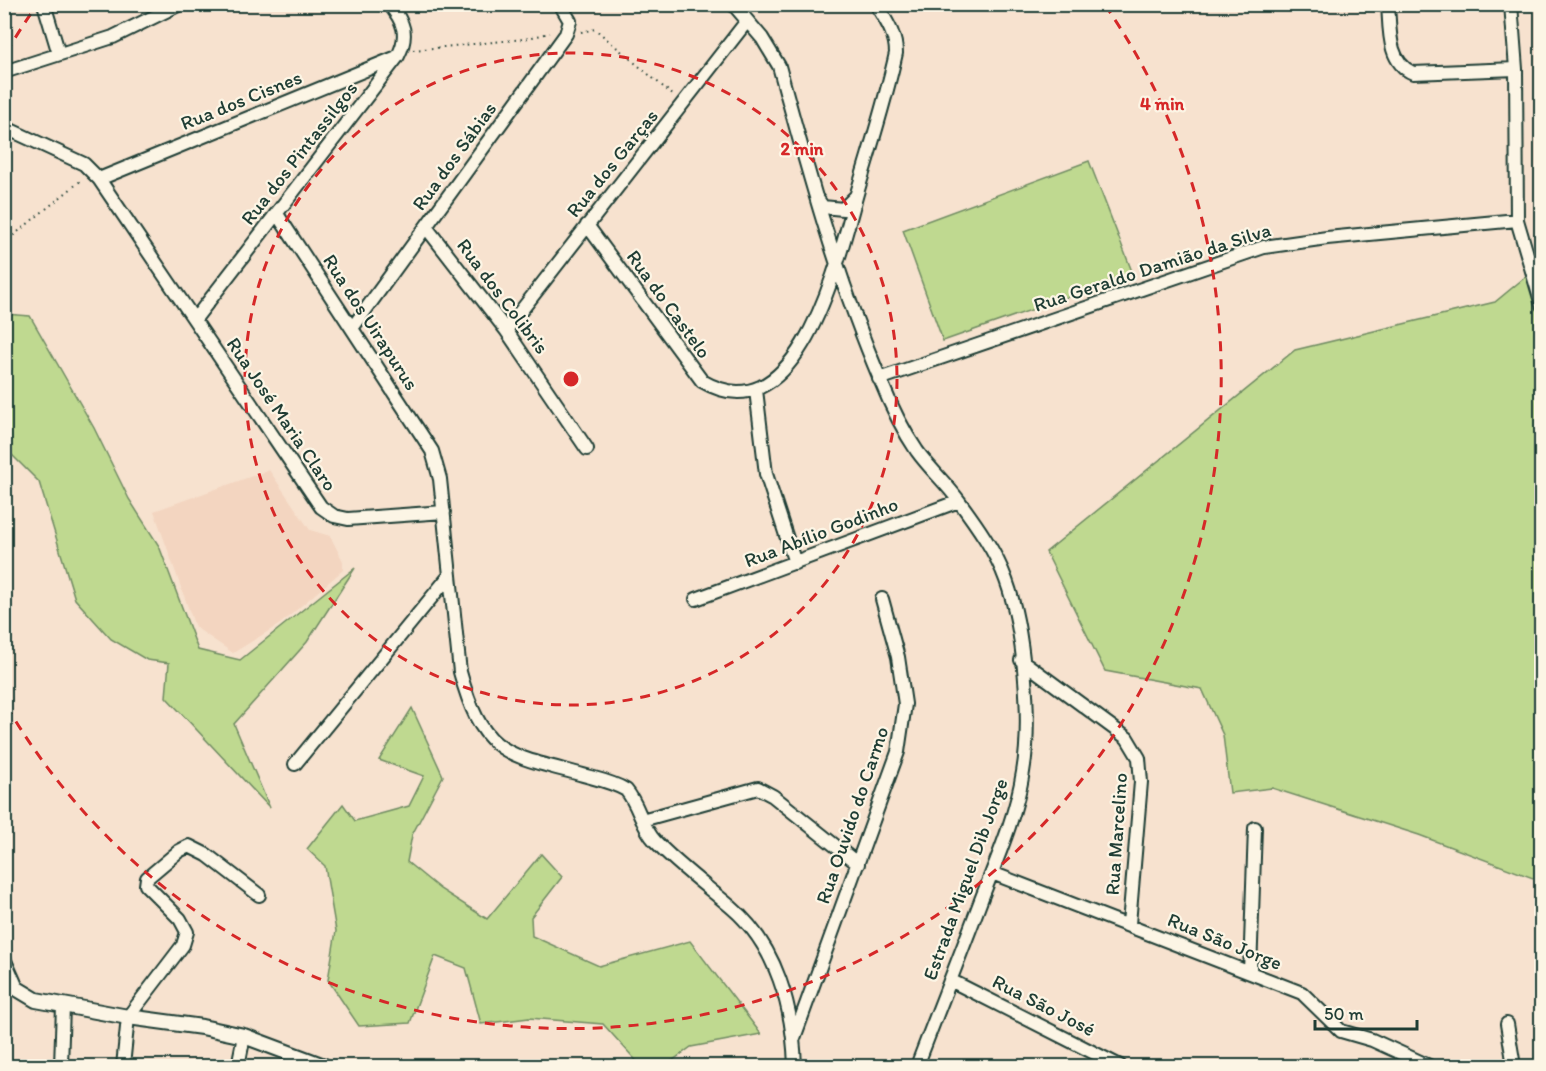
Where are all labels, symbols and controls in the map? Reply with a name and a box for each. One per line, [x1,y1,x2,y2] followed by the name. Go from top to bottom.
[177,65,305,135] street label: Rua dos Cisnes
[236,77,362,229] street label: Rua dos Pintassilgos
[1140,93,1185,115] text: 4 min
[407,97,501,215] street label: Rua dos Sábias
[561,104,663,222] street label: Rua dos Garças
[781,138,824,160] text: 2 min
[1030,217,1274,317] street label: Rua Geraldo Damião da Silva
[452,234,554,358] street label: Rua dos Colibris
[622,245,716,363] street label: Rua do Castelo
[318,249,424,395] street label: Rua dos Uirapurus
[222,333,342,495] street label: Rua José Maria Claro
[561,369,581,389] centre of rings
[741,492,901,572] street label: Rua Abílio Godinho
[810,723,894,907] street label: Rua Ouvido do Carmo
[1100,772,1132,896] street label: Rua Marcelino
[917,775,1013,983] street label: Estrada Miguel Dib Jorge
[1164,907,1286,975] street label: Rua São Jorge
[989,969,1099,1041] street label: Rua São José
[1315,993,1417,1031] scale bar
[1324,1003,1364,1025] text: 50 m

